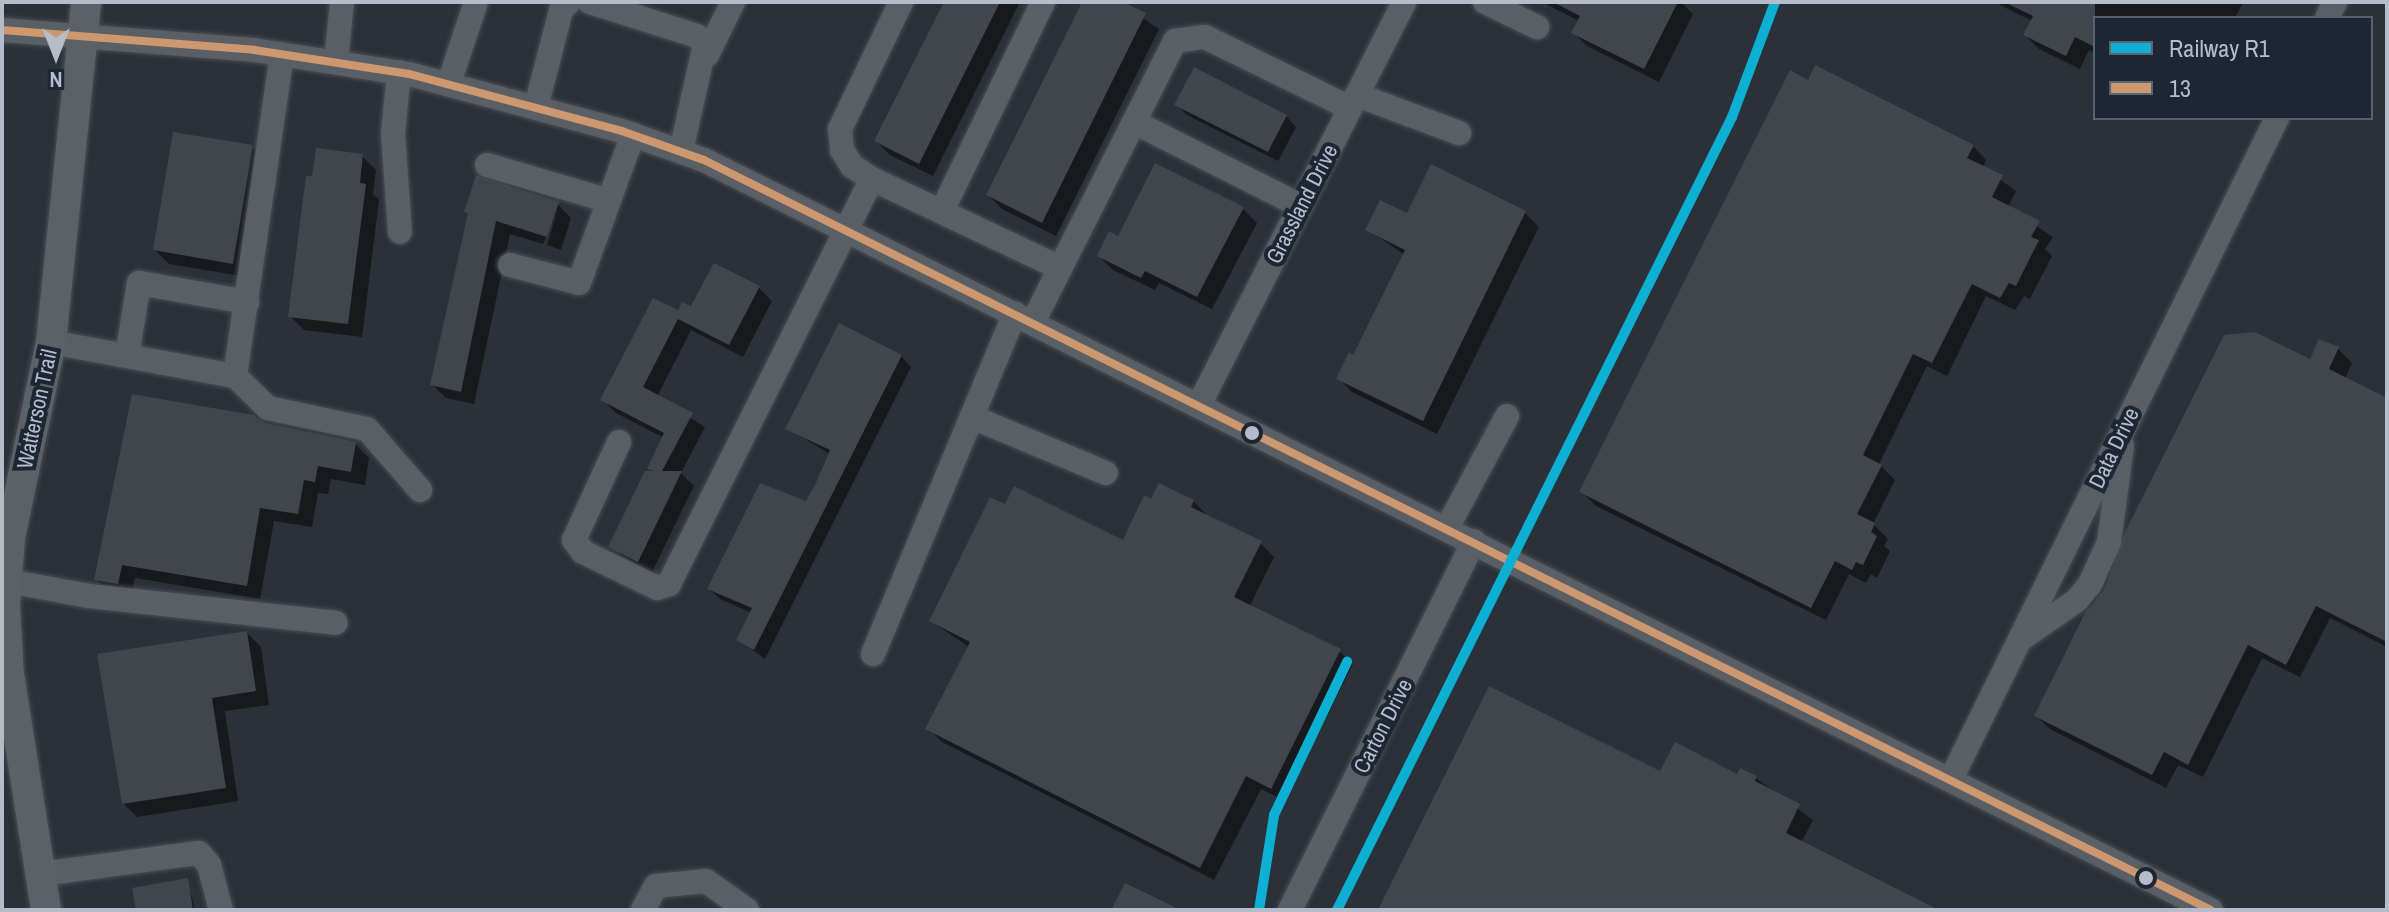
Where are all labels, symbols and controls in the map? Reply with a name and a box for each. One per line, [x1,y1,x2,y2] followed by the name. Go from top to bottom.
[16,16,96,96] north arrow
[2093,16,2373,120] legend
[2169,32,2270,64] text: Railway R1
[49,65,63,95] text: N
[2169,72,2191,104] text: 13
[1261,140,1343,268] street label: Grassland Drive
[11,347,63,471] street label: Watterson Trail
[2083,403,2145,493] street label: Data Drive
[1244,425,1260,441] unlabelled marker
[1348,674,1418,778] street label: Carton Drive
[2138,870,2154,886] unlabelled marker

